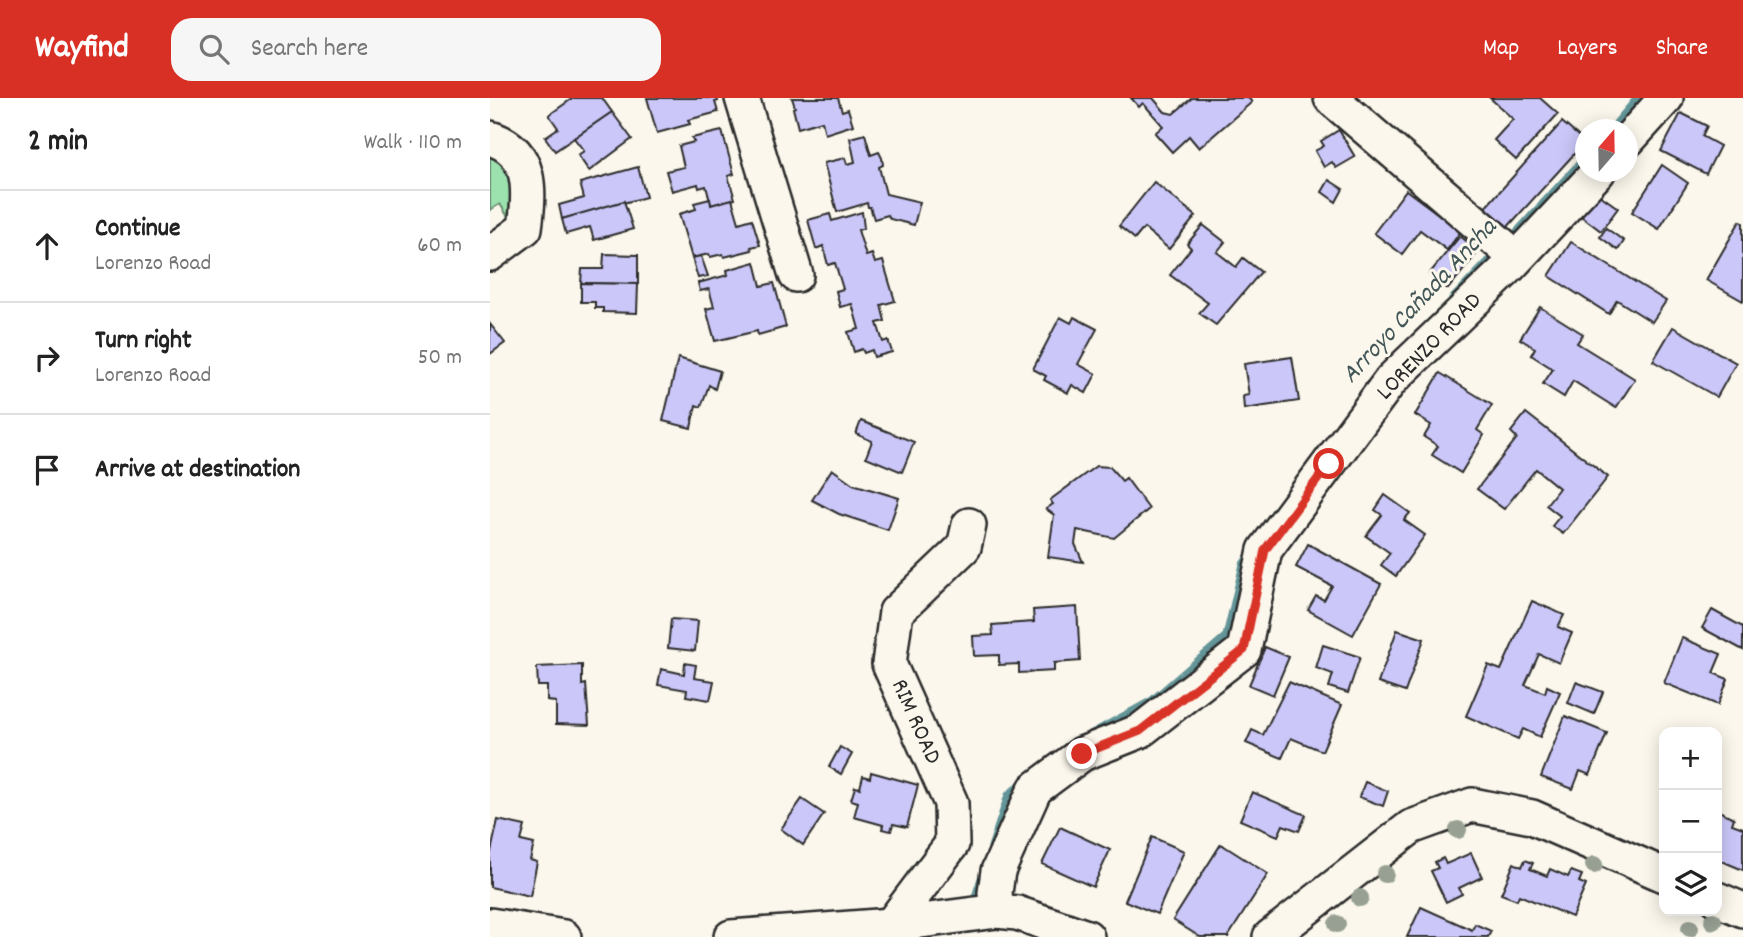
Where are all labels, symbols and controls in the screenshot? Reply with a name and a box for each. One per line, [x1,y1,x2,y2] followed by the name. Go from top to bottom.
[171,18,661,81] search box
[35,26,129,73] text: Wayfind
[195,30,233,68] icon: search
[251,31,368,68] text: Search here
[1483,32,1519,66] text: Map
[1557,32,1618,66] text: Layers
[1656,32,1708,66] text: Share
[1575,119,1638,182] north arrow
[28,122,88,165] text: 2 min
[364,127,462,160] text: Walk · 110 m
[1334,210,1508,393] water label: Arroyo Cañada Ancha
[95,211,180,248] text: Continue
[28,227,66,265] icon: ahead
[417,230,462,263] text: 60 m
[95,248,211,281] text: Lorenzo Road
[1370,285,1490,409] street label: LORENZO ROAD
[95,323,192,360] text: Turn right
[28,339,66,377] icon: right
[418,342,462,375] text: 50 m
[95,360,211,393] text: Lorenzo Road
[1313,448,1344,479] route start
[28,451,66,489] icon: arrive
[95,452,300,489] text: Arrive at destination
[881,674,949,770] street label: RIM ROAD
[1659,727,1722,916] map controls
[1659,727,1722,790] button: +
[1066,738,1097,769] route end
[1659,790,1722,853] button: −
[1659,853,1722,916] button: layers

